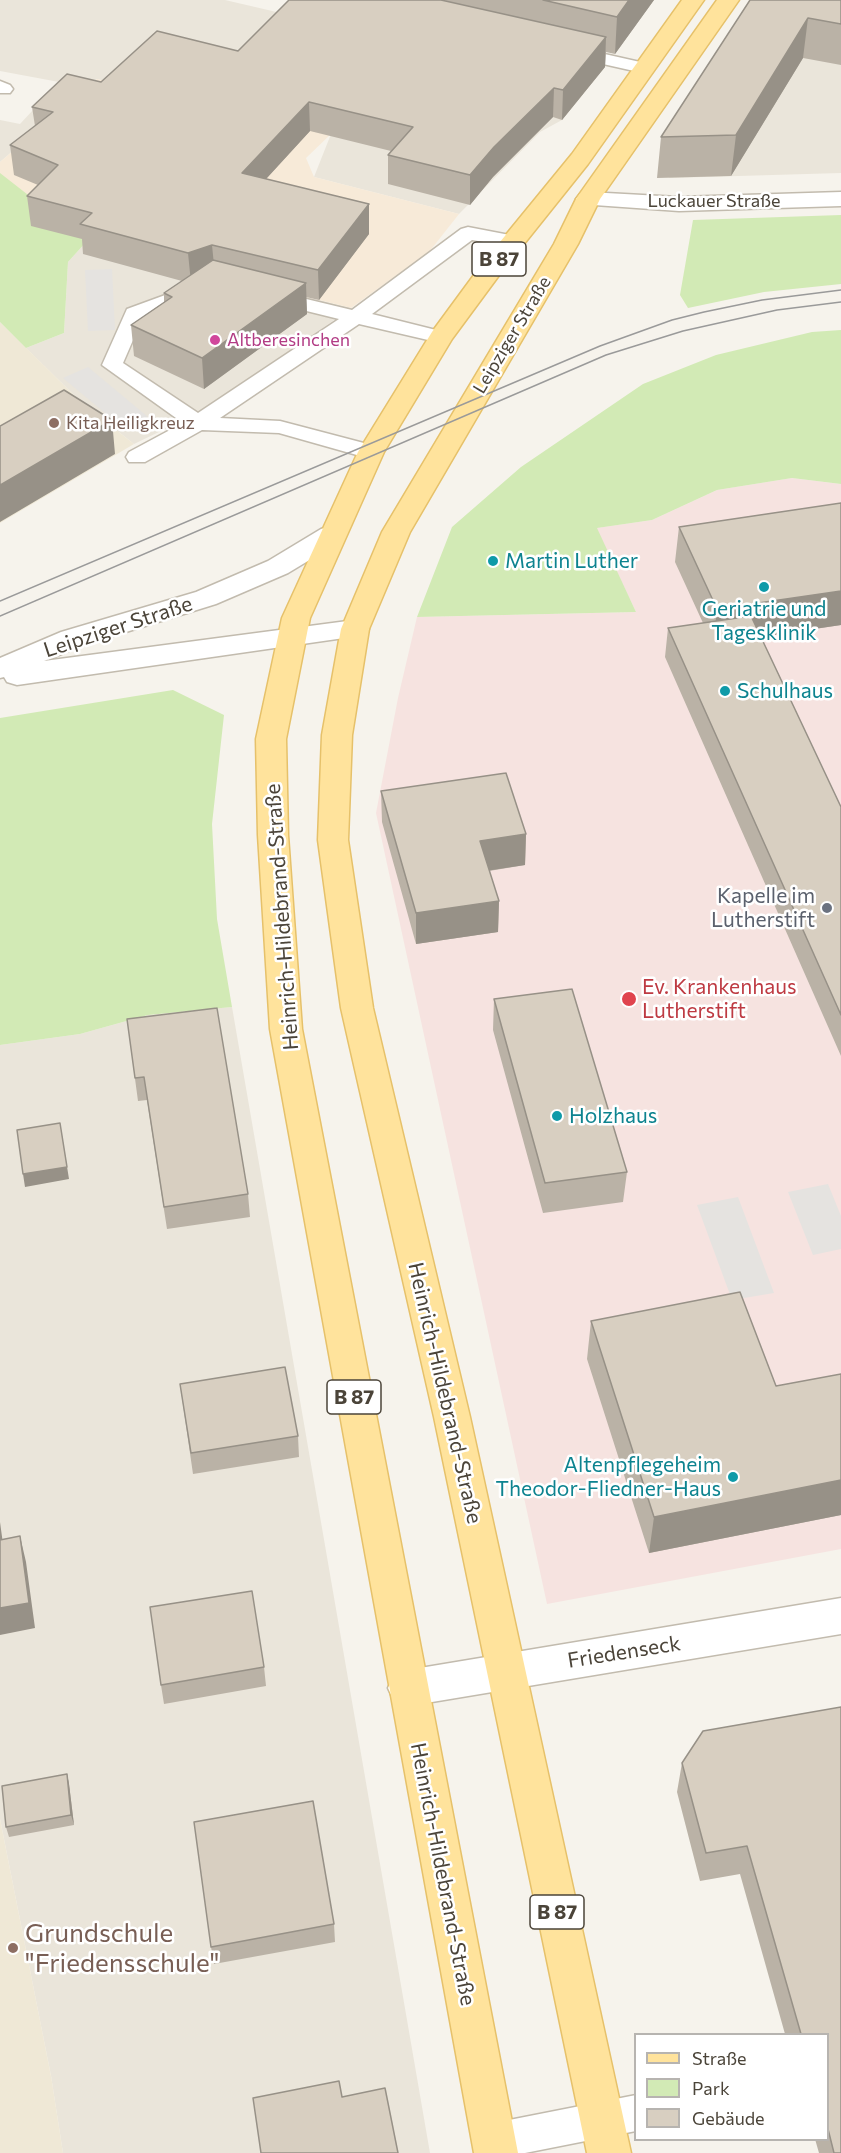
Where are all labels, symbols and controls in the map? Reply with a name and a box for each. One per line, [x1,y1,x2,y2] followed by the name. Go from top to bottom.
[647,190,781,212] street label: Luckauer Straße
[472,242,526,276] road number: B 87
[469,272,555,398] street label: Leipziger Straße
[227,329,350,351] place label: Altberesinchen
[208,333,222,347] marker: Altberesinchen
[66,412,195,434] place label: Kita Heiligkreuz
[47,416,61,430] marker: Kita Heiligkreuz
[505,548,638,574] place label: Martin Luther
[486,554,500,568] marker: Martin Luther
[757,580,771,594] marker: Geriatrie und Tagesklinik
[40,591,196,663] street label: Leipziger Straße
[702,596,826,646] place label: Geriatrie und Tagesklinik
[737,678,833,704] place label: Schulhaus
[718,684,732,698] marker: Schulhaus
[260,783,304,1051] street label: Heinrich-Hildebrand-Straße
[711,883,815,933] place label: Kapelle im Lutherstift
[820,901,834,915] marker: Kapelle im Lutherstift
[642,974,796,1024] place label: Ev. Krankenhaus Lutherstift
[620,990,638,1008] marker: Ev. Krankenhaus Lutherstift
[569,1103,657,1129] place label: Holzhaus
[550,1109,564,1123] marker: Holzhaus
[403,1260,487,1526] street label: Heinrich-Hildebrand-Straße
[327,1380,381,1414] road number: B 87
[496,1452,721,1502] place label: Altenpflegeheim Theodor-Fliedner-Haus
[726,1470,740,1484] marker: Altenpflegeheim Theodor-Fliedner-Haus
[566,1631,682,1673] street label: Friedenseck
[405,1740,481,2008] street label: Heinrich-Hildebrand-Straße
[530,1895,584,1929] road number: B 87
[25,1917,219,1978] place label: Grundschule "Friedensschule"
[6,1941,20,1955] marker: Grundschule "Friedensschule"
[634,2033,829,2141] legend
[692,2047,747,2069] text: Straße
[692,2077,730,2099] text: Park
[692,2107,765,2129] text: Gebäude

